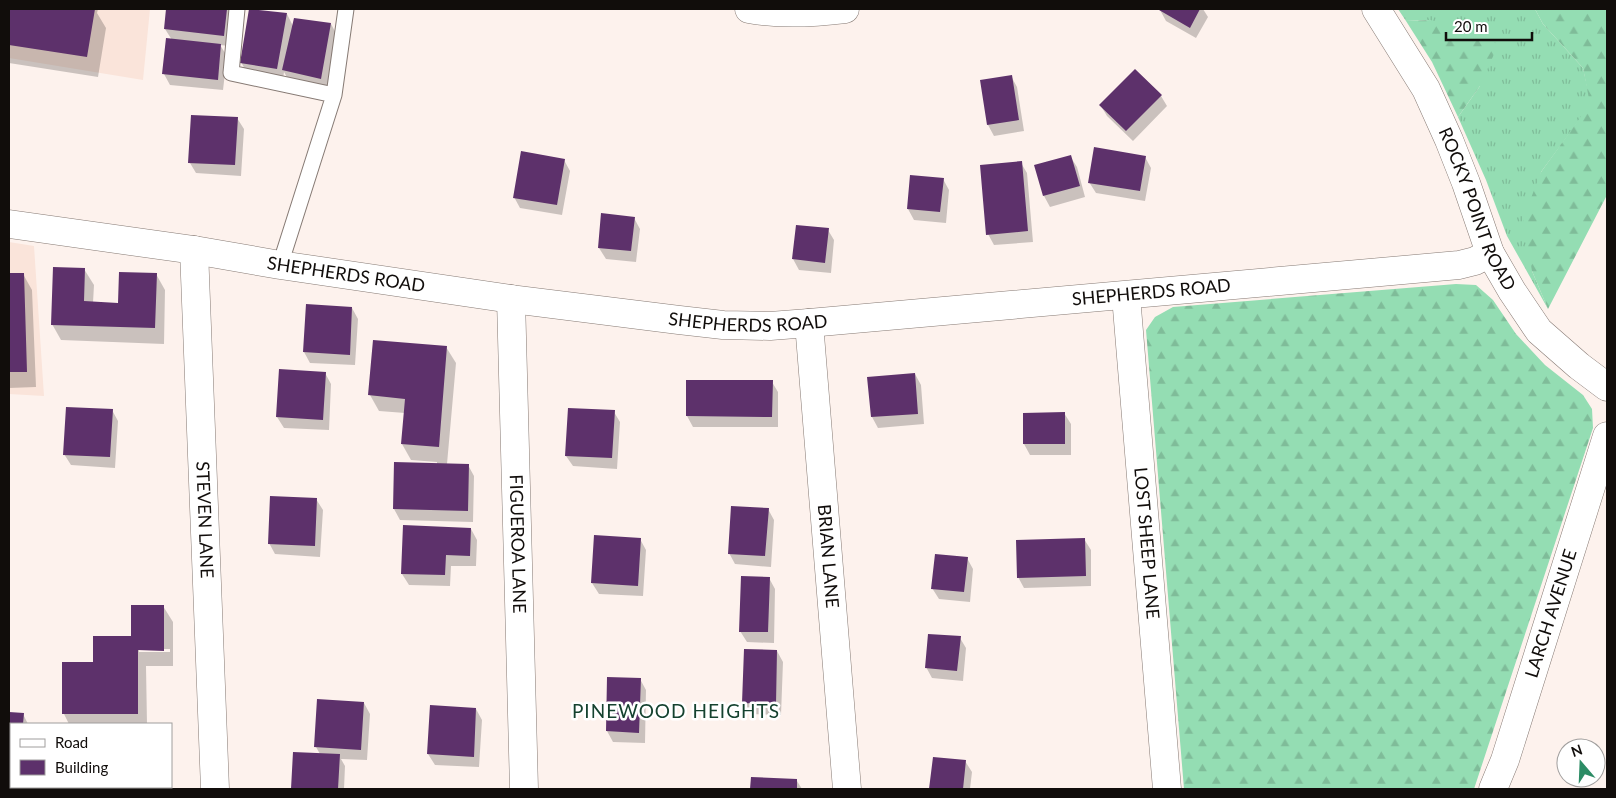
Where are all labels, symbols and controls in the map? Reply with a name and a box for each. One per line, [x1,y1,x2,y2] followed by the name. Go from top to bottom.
[1446,10,1532,42] scale bar
[1454,17,1488,35] text: 20 m
[1435,124,1521,294] street label: ROCKY POINT ROAD
[266,251,427,296] street label: SHEPHERDS ROAD
[1071,273,1232,309] street label: SHEPHERDS ROAD
[667,307,828,336] street label: SHEPHERDS ROAD
[192,461,219,579] street label: STEVEN LANE
[1130,466,1165,620] street label: LOST SHEEP LANE
[506,474,531,614] street label: FIGUEROA LANE
[814,503,844,609] street label: BRIAN LANE
[1520,546,1581,680] street label: LARCH AVENUE
[572,699,780,722] district label: PINEWOOD HEIGHTS
[10,723,172,788] legend
[55,733,88,751] text: Road
[1556,738,1606,788] north arrow
[1569,740,1584,760] text: N
[55,758,108,776] text: Building

